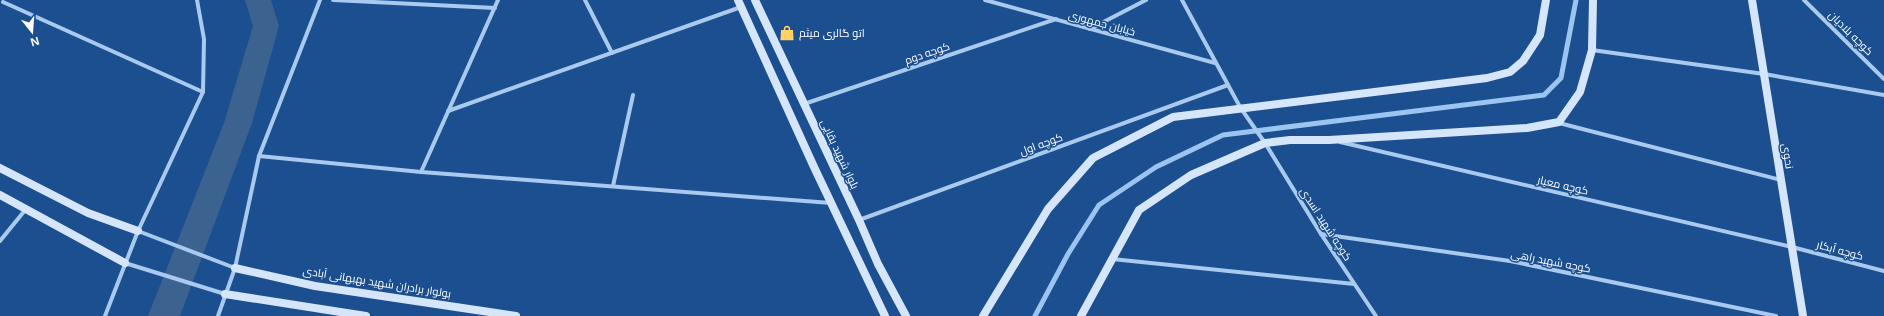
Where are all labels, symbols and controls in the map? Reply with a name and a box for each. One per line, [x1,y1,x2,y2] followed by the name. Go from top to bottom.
[1067,6,1137,39] street label: خیابان جمهوری
[1826,7,1877,58] street label: کوچه بلادیان
[12,12,52,52] north arrow
[778,24,796,42] shop icon: اتو گالری میثم
[799,25,865,41] place label: اتو گالری میثم
[29,34,42,51] text: N
[902,38,952,68] street label: کوچه دوم
[818,116,863,191] street label: بلوار شهید بقایی
[1017,129,1065,158] street label: کوچه اول
[1779,142,1798,170] street label: نحوی
[1535,171,1590,198] street label: کوچه معیار
[1297,184,1356,263] street label: کوچه شهید اسدی
[1814,236,1865,263] street label: کوچه آبکار
[1510,245,1593,276] street label: کوچه شهید راهی
[302,262,452,301] street label: بولوار برادران شهید بهبهانی آبادی

